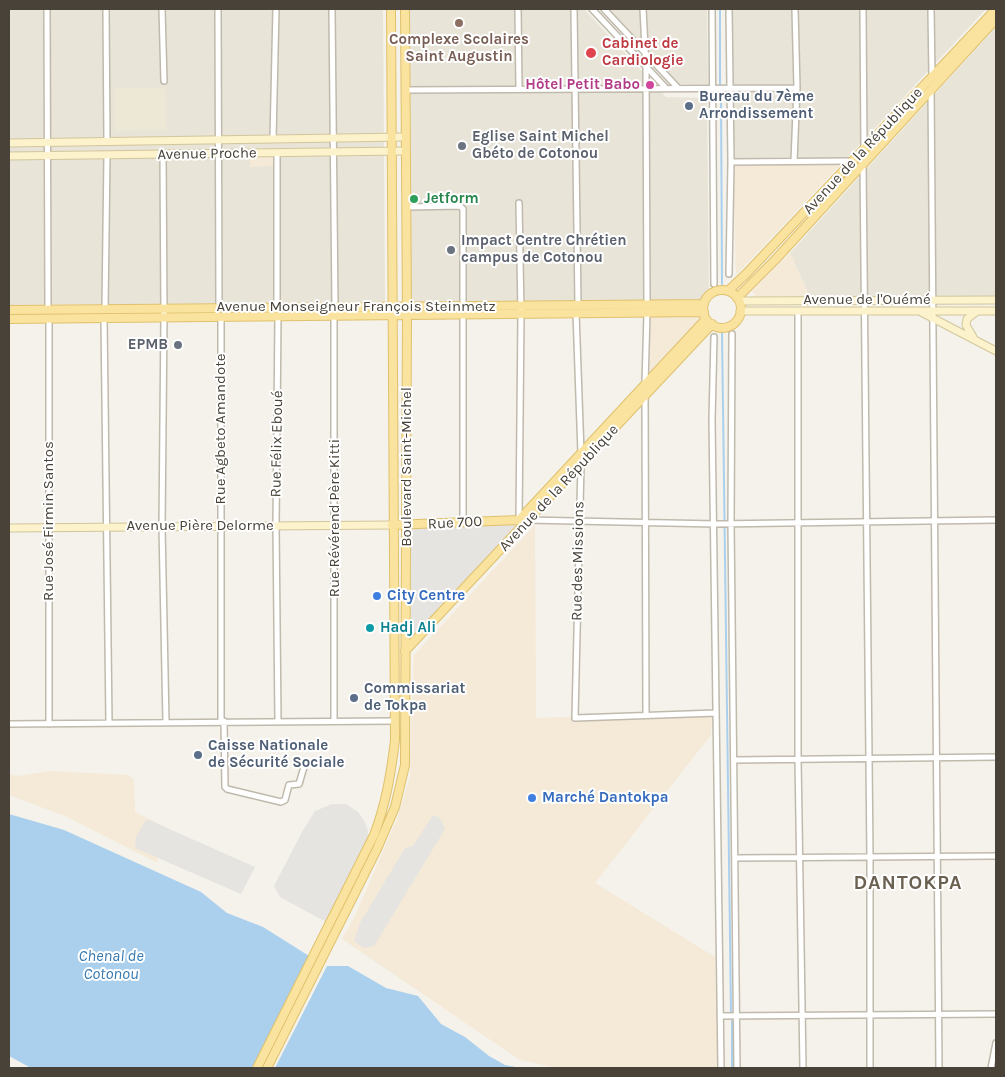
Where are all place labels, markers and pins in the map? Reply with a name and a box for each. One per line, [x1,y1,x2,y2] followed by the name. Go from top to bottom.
[453,17,465,29] marker: Complexe Scolaires Saint Augustin
[389,31,529,66] place label: Complexe Scolaires Saint Augustin
[602,35,683,70] place label: Cabinet de Cardiologie
[584,46,598,60] marker: Cabinet de Cardiologie
[525,76,640,94] place label: Hôtel Petit Babo
[644,79,656,91] marker: Hôtel Petit Babo
[699,88,814,123] place label: Bureau du 7ème Arrondissement
[683,100,695,112] marker: Bureau du 7ème Arrondissement
[472,128,609,163] place label: Eglise Saint Michel Gbéto de Cotonou
[456,140,468,152] marker: Eglise Saint Michel Gbéto de Cotonou
[424,190,479,208] place label: Jetform
[408,193,420,205] marker: Jetform
[461,232,627,267] place label: Impact Centre Chrétien campus de Cotonou
[445,244,457,256] marker: Impact Centre Chrétien campus de Cotonou
[128,336,168,354] place label: EPMB
[172,339,184,351] marker: EPMB
[387,587,465,605] place label: City Centre
[371,590,383,602] marker: City Centre
[380,619,436,637] place label: Hadj Ali
[364,622,376,634] marker: Hadj Ali
[364,680,465,715] place label: Commissariat de Tokpa
[348,692,360,704] marker: Commissariat de Tokpa
[208,737,344,772] place label: Caisse Nationale de Sécurité Sociale
[192,749,204,761] marker: Caisse Nationale de Sécurité Sociale
[542,789,668,807] place label: Marché Dantokpa
[526,792,538,804] marker: Marché Dantokpa

